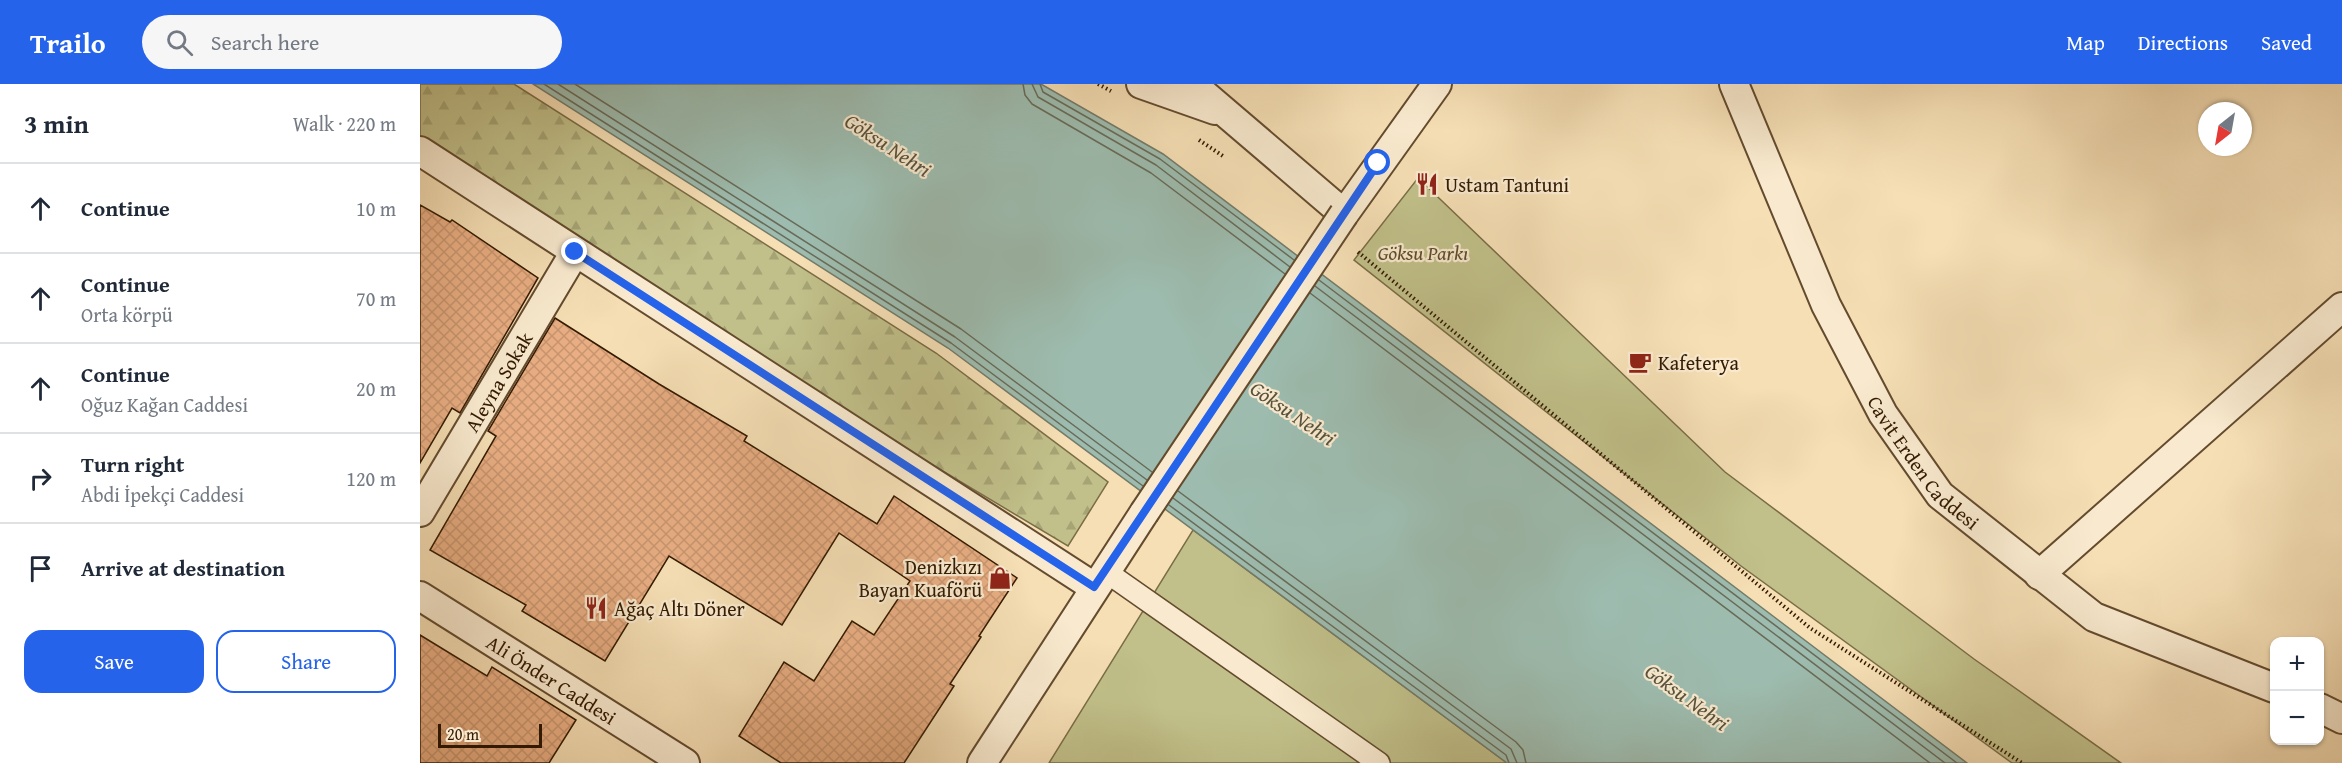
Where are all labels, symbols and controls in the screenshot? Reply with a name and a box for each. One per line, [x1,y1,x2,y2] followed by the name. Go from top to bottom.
[142,15,562,69] search box
[30,22,106,63] text: Trailo
[163,26,196,59] icon: search
[211,26,319,58] text: Search here
[2066,27,2105,58] text: Map
[2138,27,2228,58] text: Directions
[2261,27,2312,58] text: Saved
[2198,102,2252,156] north arrow
[24,104,89,143] text: 3 min
[839,106,938,185] water label: Göksu Nehri
[293,109,396,138] text: Walk · 220 m
[1364,149,1390,175] route start
[1445,170,1570,199] place label: Ustam Tantuni
[1414,171,1440,197] restaurant icon: Ustam Tantuni
[24,192,57,225] icon: ahead
[81,192,170,224] text: Continue
[356,194,396,223] text: 10 m
[561,238,587,264] route end
[1378,238,1468,267] park label: Göksu Parkı
[81,268,170,300] text: Continue
[24,282,57,315] icon: ahead
[356,284,396,313] text: 70 m
[81,300,173,329] text: Orta körpü
[457,325,539,437] street label: Aleyna Sokak
[1658,348,1739,377] place label: Kafeterya
[1627,349,1653,375] cafe icon: Kafeterya
[81,358,170,390] text: Continue
[24,372,57,405] icon: ahead
[1244,373,1343,453] water label: Göksu Nehri
[356,374,396,403] text: 20 m
[81,390,248,419] text: Oğuz Kağan Caddesi
[1861,390,1986,536] street label: Cavit Erden Caddesi
[81,448,184,480] text: Turn right
[24,462,57,495] icon: right
[346,464,396,493] text: 120 m
[81,480,244,509] text: Abdi İpekçi Caddesi
[24,552,57,585] icon: arrive
[81,552,285,584] text: Arrive at destination
[859,552,982,604] place label: Denizkızı Bayan Kuaförü
[987,565,1013,591] shop icon: Denizkızı Bayan Kuaförü
[614,594,745,623] place label: Ağaç Altı Döner
[583,595,609,621] restaurant icon: Ağaç Altı Döner
[481,627,623,731] street label: Ali Önder Caddesi
[24,630,204,693] button: Save
[216,630,396,693] button: Share
[2270,637,2324,745] map controls
[2270,637,2324,691] button: +
[1639,656,1736,738] water label: Göksu Nehri
[2270,691,2324,745] button: −
[438,721,542,748] scale bar
[447,722,479,746] text: 20 m

